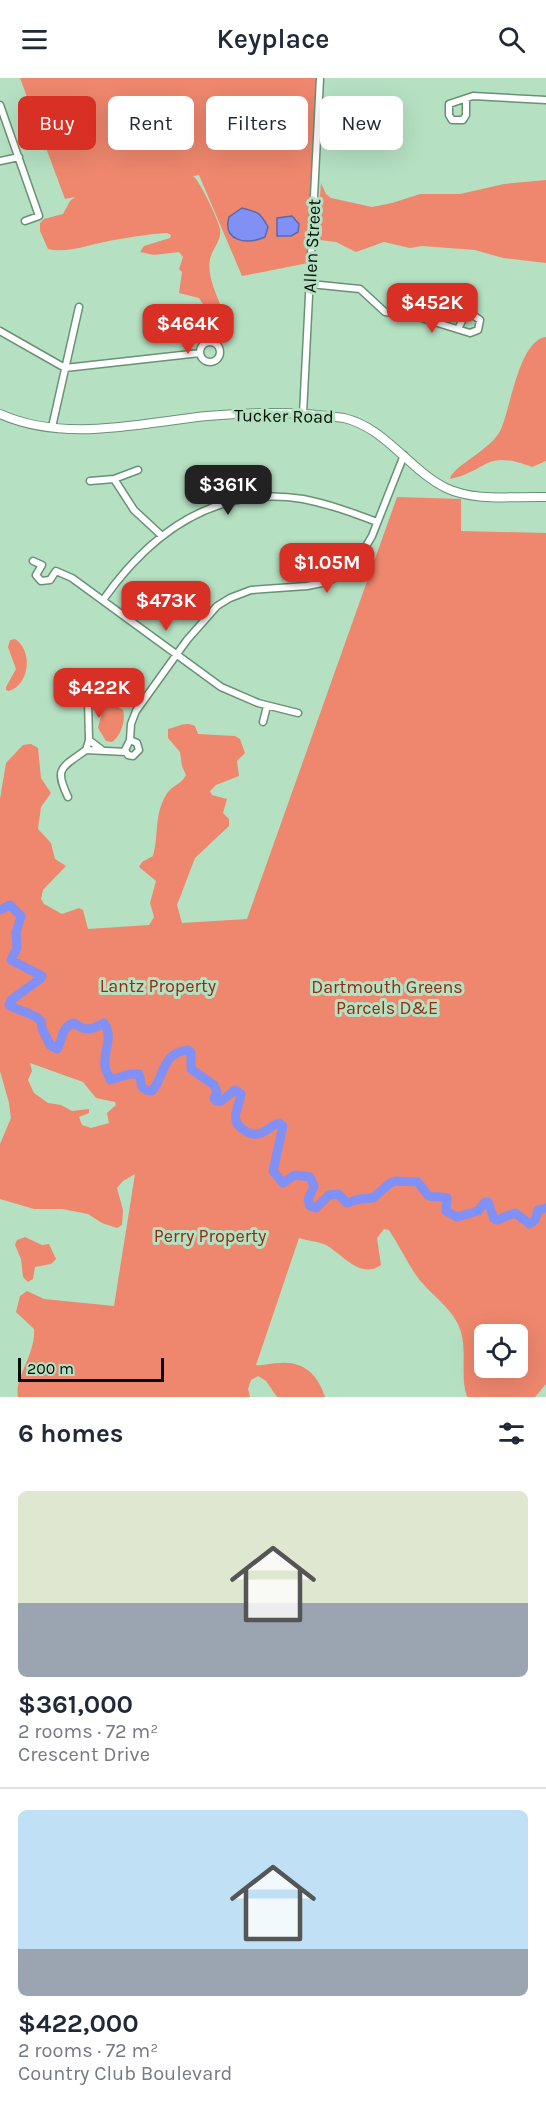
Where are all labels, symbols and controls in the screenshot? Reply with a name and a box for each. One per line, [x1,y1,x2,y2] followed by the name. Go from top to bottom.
[18,23,51,56] icon: menu
[216,23,330,55] text: Keyplace
[495,23,528,56] icon: search
[18,96,96,150] chip: Buy
[108,96,194,150] chip: Rent
[206,96,308,150] chip: Filters
[320,96,403,150] chip: New
[299,198,325,294] street label: Allen Street
[390,283,474,334] pin: $452K
[401,291,463,314] text: $452K
[146,304,230,355] pin: $464K
[157,312,219,335] text: $464K
[234,404,334,428] street label: Tucker Road
[186,465,270,516] pin: $361K
[199,473,257,496] text: $361K
[278,543,376,594] pin: $1.05M
[294,551,361,574] text: $1.05M
[124,581,208,632] pin: $473K
[135,589,197,612] text: $473K
[57,668,141,719] pin: $422K
[68,676,130,699] text: $422K
[100,975,217,997] park label: Lantz Property
[311,976,463,1019] park label: Dartmouth Greens Parcels D&E
[154,1225,267,1247] park label: Perry Property
[474,1324,528,1378] map controls
[474,1324,528,1378] button: locate
[18,1355,164,1382] scale bar
[27,1359,74,1378] text: 200 m
[495,1417,528,1450] icon: filters
[18,1418,123,1449] text: 6 homes
[219,1530,327,1638] icon: home
[18,1689,133,1720] text: $361,000
[18,1720,158,1743] text: 2 rooms · 72 m²
[18,1743,150,1766] text: Crescent Drive
[219,1849,327,1957] icon: home
[18,2008,139,2039] text: $422,000
[18,2039,158,2062] text: 2 rooms · 72 m²
[18,2062,232,2085] text: Country Club Boulevard

